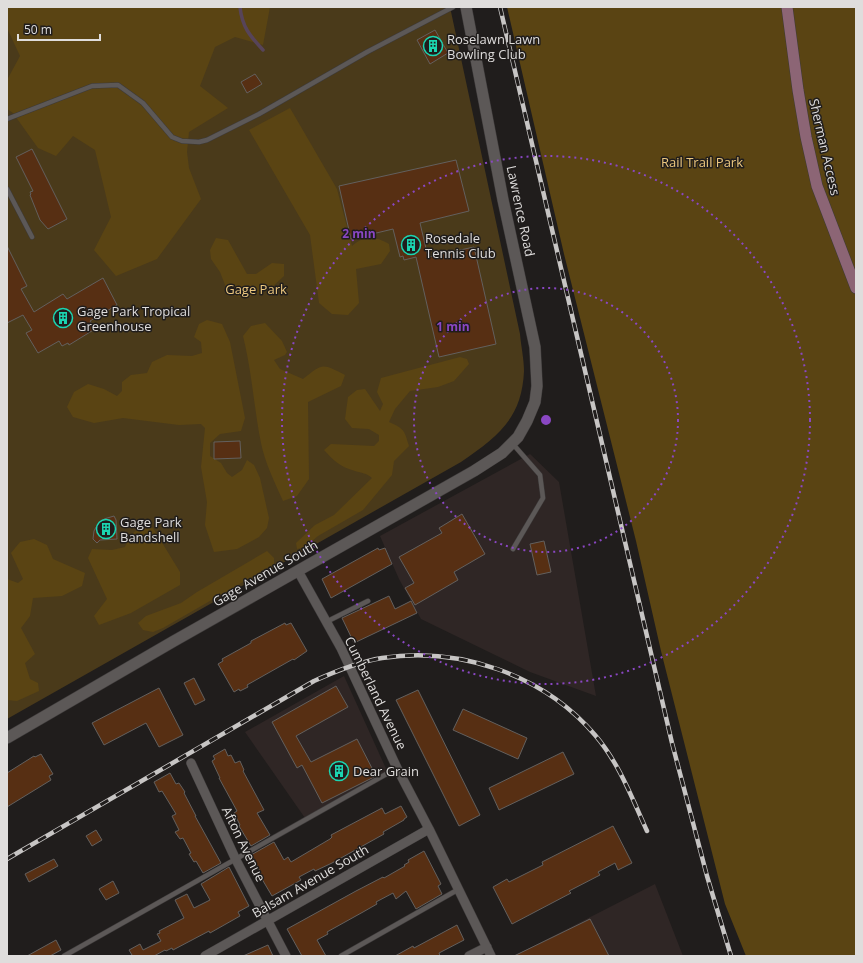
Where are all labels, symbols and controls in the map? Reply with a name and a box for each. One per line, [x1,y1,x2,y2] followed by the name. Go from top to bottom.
[18,16,100,42] scale bar
[24,21,52,38] text: 50 m
[447,30,540,63] place label: Roselawn Lawn Bowling Club
[422,35,444,57] building icon: Roselawn Lawn Bowling Club
[805,97,845,197] street label: Sherman Access
[661,153,743,171] park label: Rail Trail Park
[503,164,539,258] street label: Lawrence Road
[342,225,376,242] text: 2 min
[425,229,496,262] place label: Rosedale Tennis Club
[400,234,422,256] building icon: Rosedale Tennis Club
[225,280,287,298] park label: Gage Park
[77,302,190,335] place label: Gage Park Tropical Greenhouse
[52,307,74,329] building icon: Gage Park Tropical Greenhouse
[436,318,470,335] text: 1 min
[539,413,553,427] centre of rings
[120,513,182,546] place label: Gage Park Bandshell
[95,518,117,540] building icon: Gage Park Bandshell
[209,536,321,610] street label: Gage Avenue South
[341,633,411,753] street label: Cumberland Avenue
[328,760,350,782] building icon: Dear Grain
[353,762,419,780] place label: Dear Grain
[218,803,270,885] street label: Afton Avenue
[248,840,372,922] street label: Balsam Avenue South

